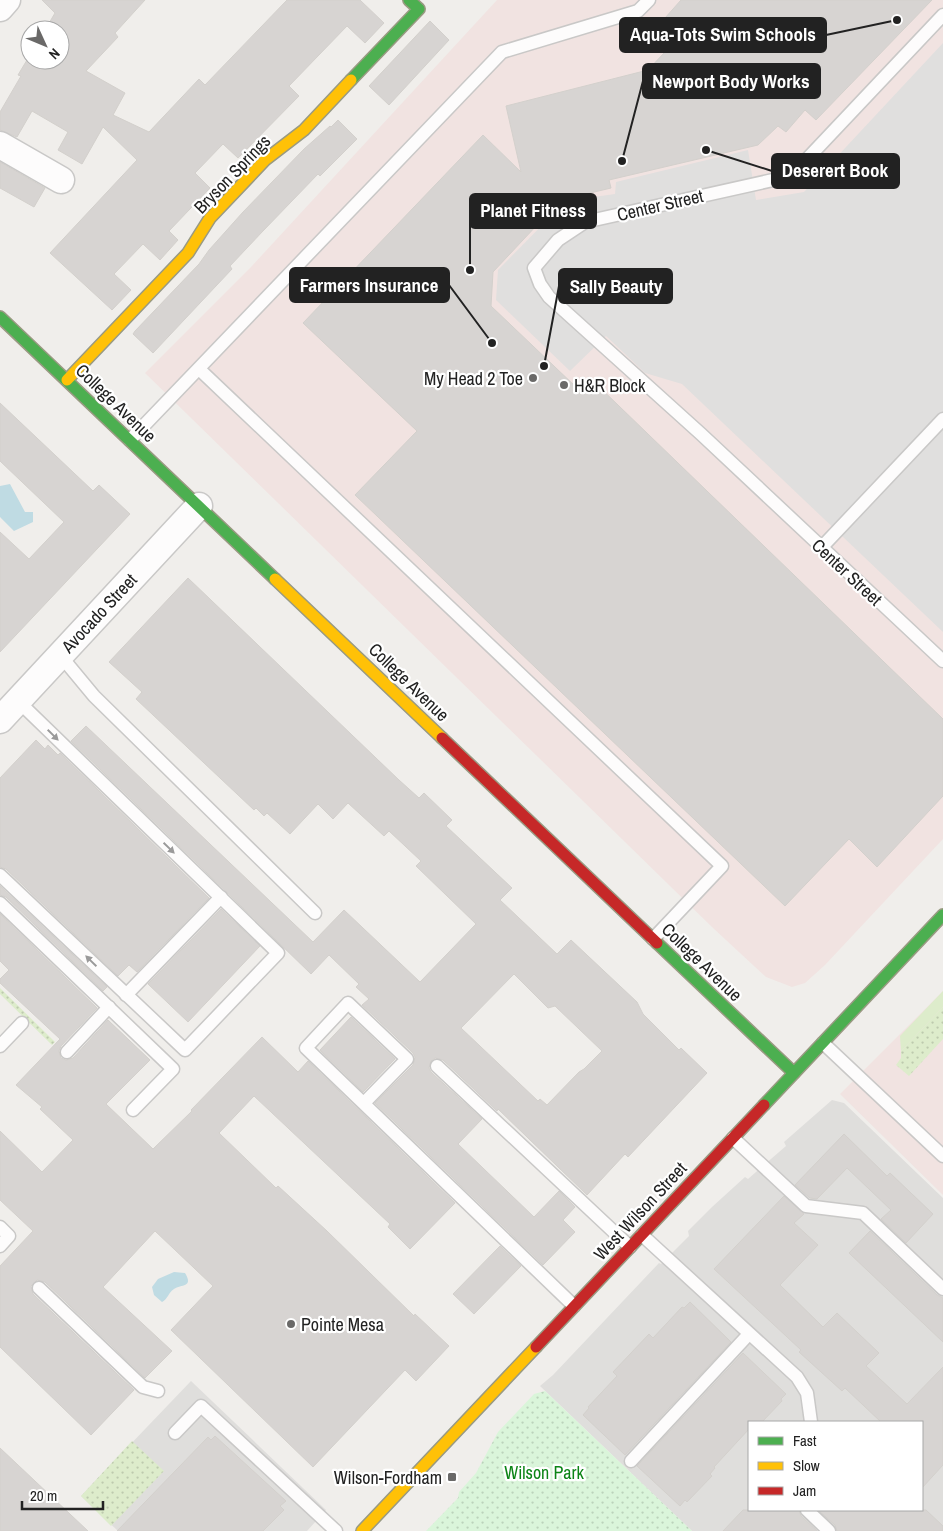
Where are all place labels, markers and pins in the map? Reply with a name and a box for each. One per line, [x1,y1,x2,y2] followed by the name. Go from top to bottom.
[620,18,826,52] callout: Aqua-Tots Swim Schools
[643,64,820,98] callout: Newport Body Works
[772,154,899,188] callout: Deserert Book
[470,194,596,228] callout: Planet Fitness
[290,268,449,302] callout: Farmers Insurance
[559,269,672,303] callout: Sally Beauty
[424,366,523,391] place label: My Head 2 Toe
[527,372,539,384] marker: My Head 2 Toe
[574,373,646,398] place label: H&R Block
[558,379,570,391] marker: H&R Block
[301,1312,384,1337] place label: Pointe Mesa
[285,1318,297,1330] marker: Pointe Mesa
[334,1465,442,1490] place label: Wilson-Fordham
[446,1471,458,1483] marker: Wilson-Fordham

